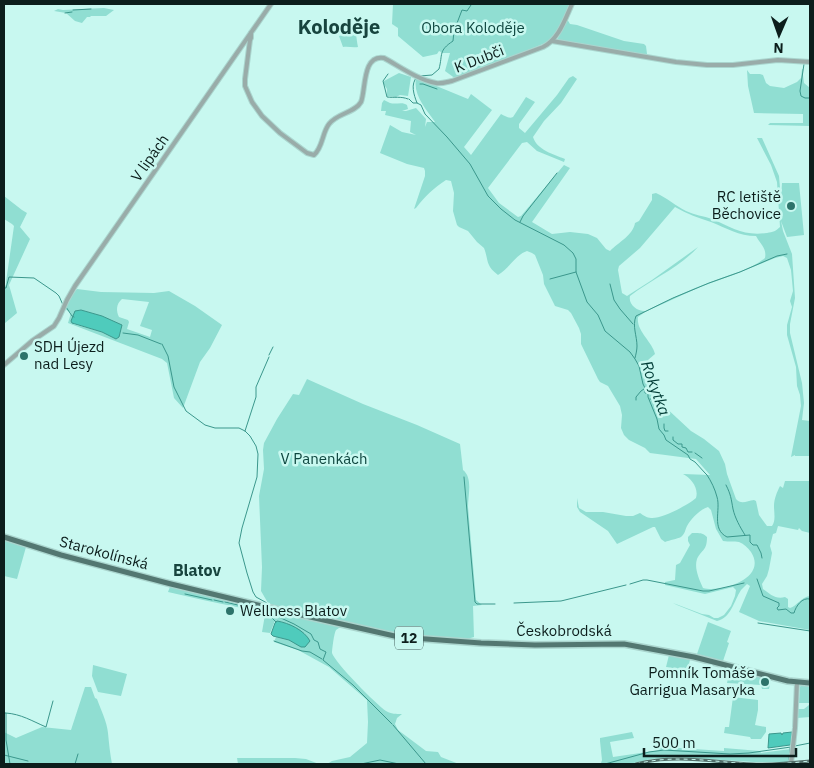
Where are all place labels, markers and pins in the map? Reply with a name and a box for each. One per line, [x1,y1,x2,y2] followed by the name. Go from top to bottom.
[712,187,781,223] place label: RC letiště Běchovice
[785,200,797,212] marker: RC letiště Běchovice
[34,337,105,373] place label: SDH Újezd nad Lesy
[18,350,30,362] marker: SDH Újezd nad Lesy
[240,601,348,620] place label: Wellness Blatov
[224,605,236,617] marker: Wellness Blatov
[629,663,755,699] place label: Pomník Tomáše Garrigua Masaryka
[759,676,771,688] marker: Pomník Tomáše Garrigua Masaryka

